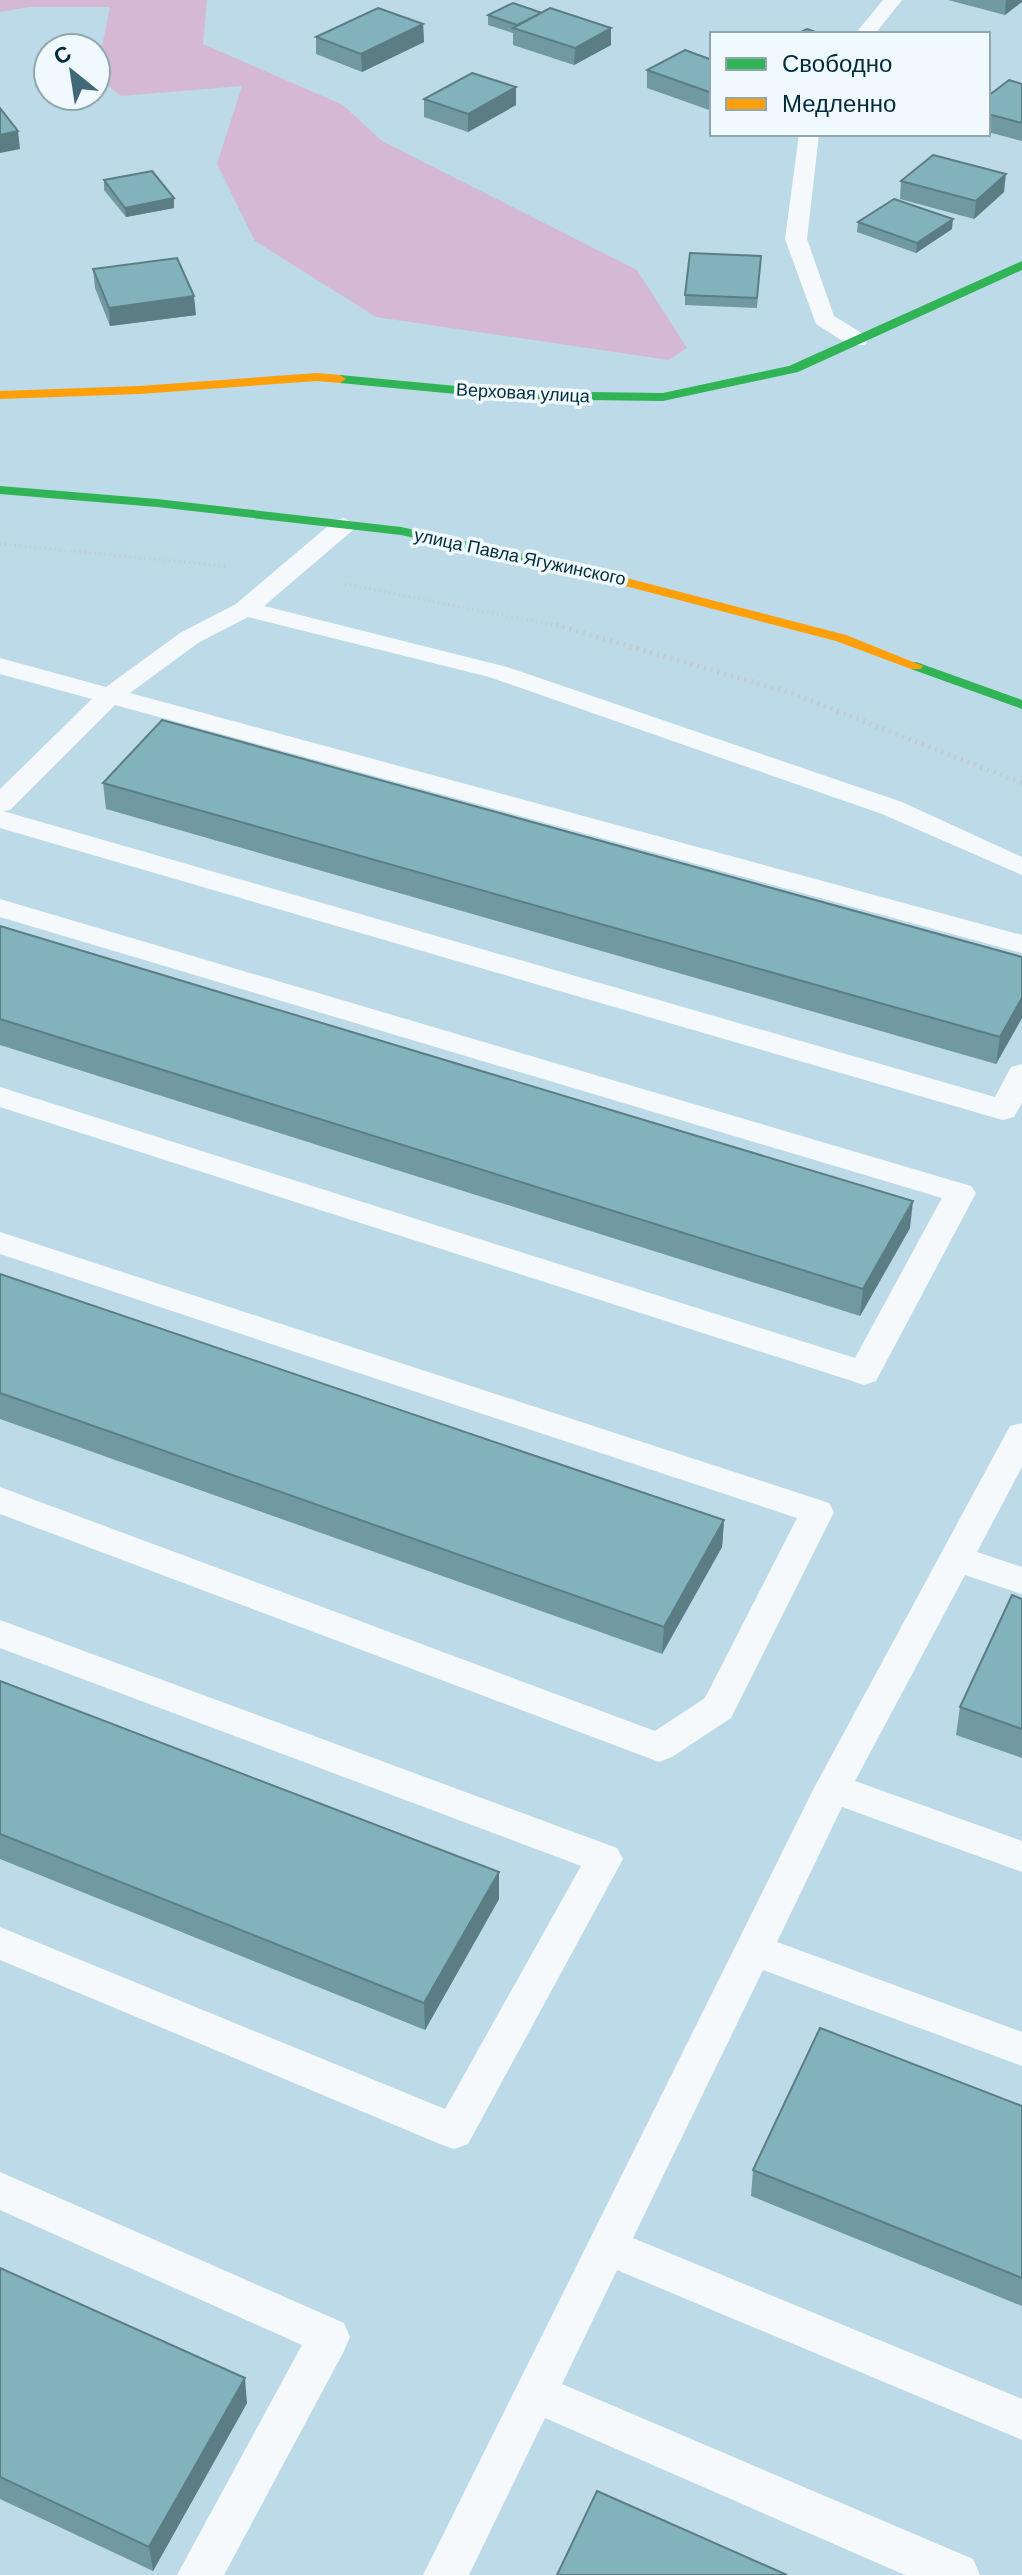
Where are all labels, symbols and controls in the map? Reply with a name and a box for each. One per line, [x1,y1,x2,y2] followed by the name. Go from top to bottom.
[32,32,112,112] north arrow
[710,32,990,136] legend
[48,39,76,72] text: С
[782,48,892,79] text: Свободно
[782,88,896,119] text: Медленно
[455,378,592,409] street label: Верховая улица
[412,523,628,591] street label: улица Павла Ягужинского

